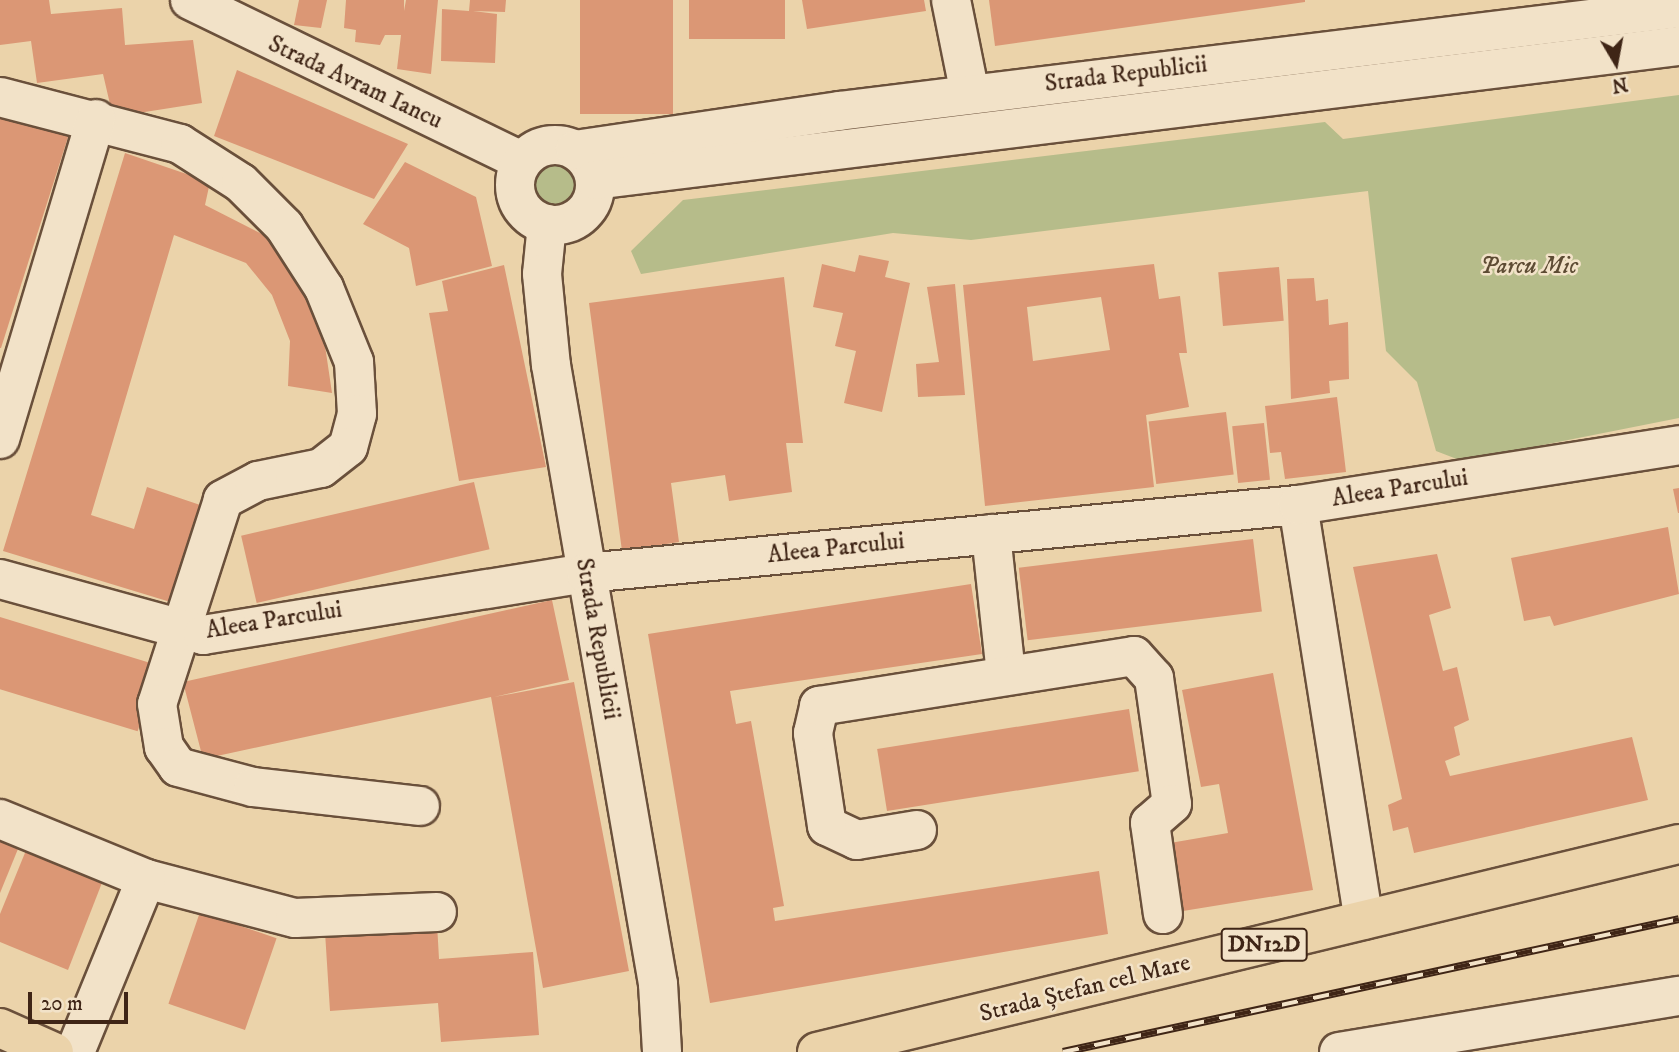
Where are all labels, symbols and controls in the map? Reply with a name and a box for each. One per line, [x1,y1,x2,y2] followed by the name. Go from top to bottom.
[1581,28,1651,98] north arrow
[263,30,447,136] street label: Strada Avram Iancu
[1043,51,1209,99] street label: Strada Republicii
[1610,71,1629,97] text: N
[1480,253,1578,281] park label: Parcu Mic
[1330,464,1470,514] street label: Aleea Parcului
[766,527,906,571] street label: Aleea Parcului
[569,556,625,722] street label: Strada Republicii
[204,596,344,646] street label: Aleea Parcului
[1220,926,1308,964] road number: DN12D
[977,949,1193,1029] street label: Strada Ștefan cel Mare
[32,978,131,1022] scale bar
[41,991,83,1017] text: 20 m

